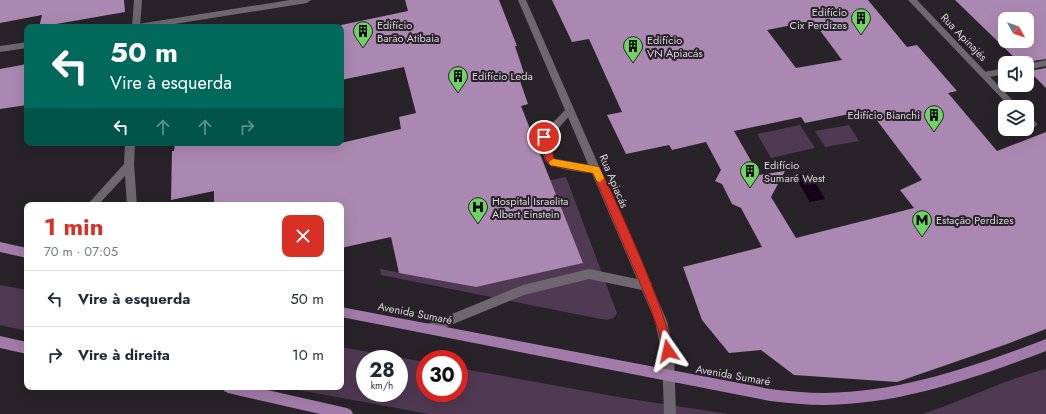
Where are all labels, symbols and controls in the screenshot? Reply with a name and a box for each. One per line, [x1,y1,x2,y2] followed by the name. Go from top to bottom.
[789,4,848,33] place label: Edifício Cix Perdizes
[850,7,872,35] building icon: Edifício Cix Perdizes
[937,10,991,65] street label: Rua Apinajés
[998,12,1034,48] north arrow
[998,12,1034,136] map controls
[377,17,439,46] place label: Edifício Barão Atibaia
[352,20,374,48] building icon: Edifício Barão Atibaia
[110,32,178,73] text: 50 m
[647,32,703,61] place label: Edifício VN Apiacás
[622,35,644,63] building icon: Edifício VN Apiacás
[44,40,96,92] icon: left
[998,56,1034,92] button: sound
[447,65,469,93] building icon: Edifício Leda
[472,68,533,84] place label: Edifício Leda
[110,70,232,96] text: Vire à esquerda
[998,100,1034,136] button: layers
[923,104,945,132] building icon: Edifício Bianchi
[847,107,920,123] place label: Edifício Bianchi
[110,116,132,138] icon: left
[152,116,174,138] icon: ahead
[194,116,216,138] icon: ahead
[236,116,258,138] icon: right
[527,120,561,154] pin
[533,126,555,148] icon: arrive
[595,152,633,211] street label: Rua Apiacás
[764,157,825,186] place label: Edifício Sumaré West
[739,160,761,188] building icon: Edifício Sumaré West
[492,193,568,222] place label: Hospital Israelita Albert Einstein
[467,196,489,224] hospital icon: Hospital Israelita Albert Einstein
[44,209,104,244] text: 1 min
[911,209,933,237] metro station icon: Estação Perdizes
[936,212,1014,228] place label: Estação Perdizes
[282,215,324,257] button: close
[44,242,118,261] text: 70 m · 07:05
[44,288,66,310] icon: left
[78,288,190,310] text: Vire à esquerda
[290,288,324,310] text: 50 m
[376,298,454,328] street label: Avenida Sumaré
[647,330,689,372] position arrow
[44,344,66,366] icon: right
[78,344,170,366] text: Vire à direita
[292,344,324,366] text: 10 m
[416,350,468,402] speed limit sign: 30
[369,356,395,385] text: 28
[694,361,772,389] street label: Avenida Sumaré
[371,378,393,393] text: km/h

